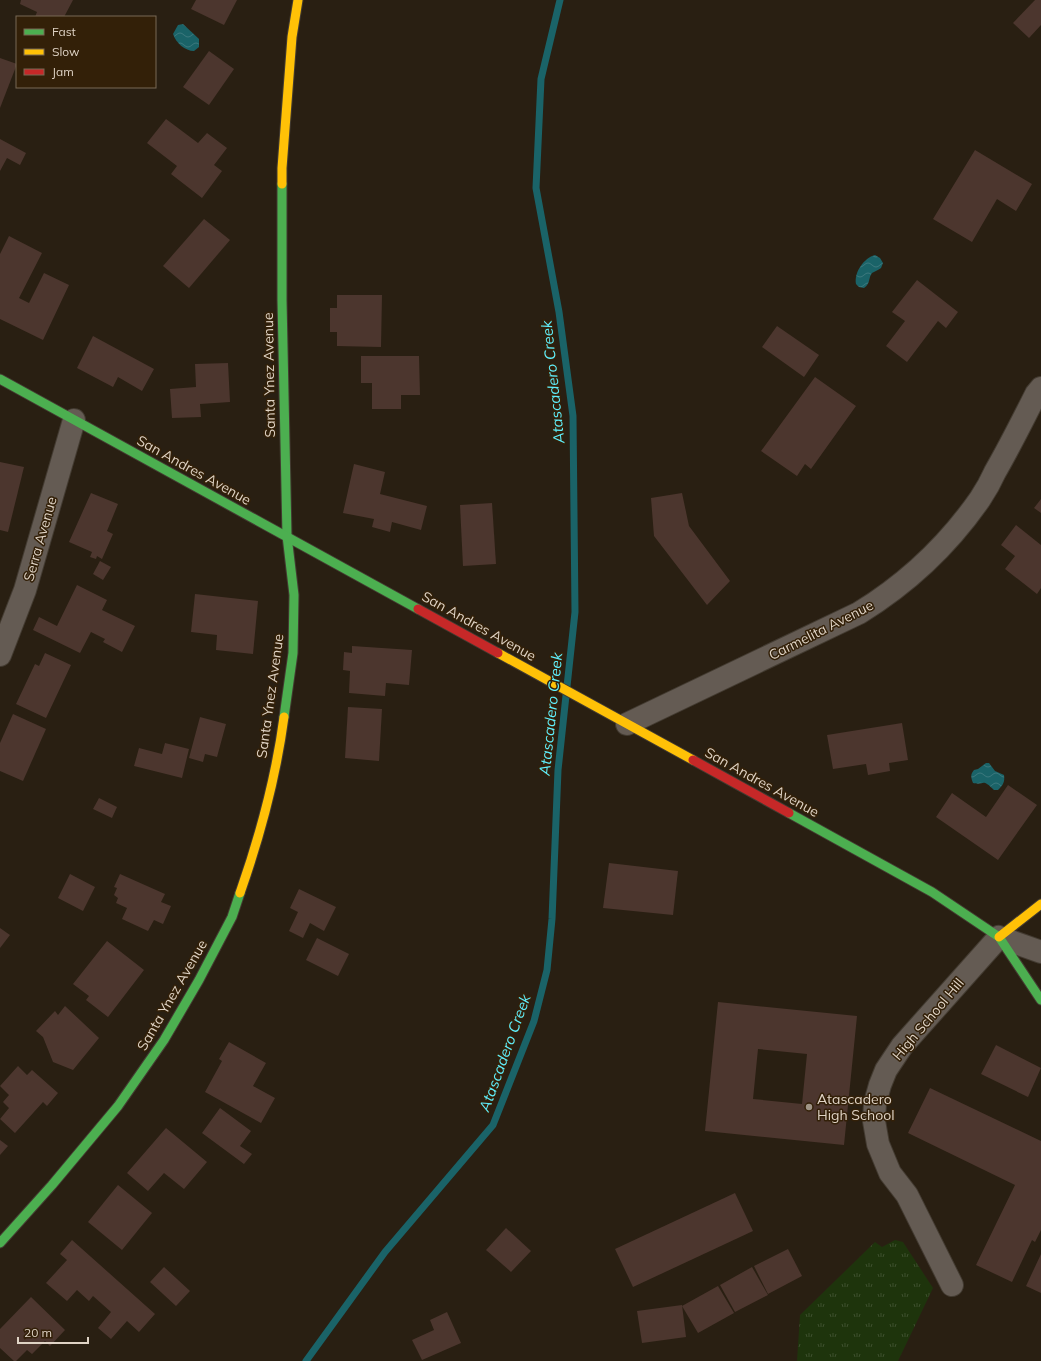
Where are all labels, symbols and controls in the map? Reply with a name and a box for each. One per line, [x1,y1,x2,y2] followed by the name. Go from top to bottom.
[16,16,156,88] legend
[52,24,76,39] text: Fast
[52,44,80,59] text: Slow
[52,64,74,79] text: Jam
[259,312,279,438] street label: Santa Ynez Avenue
[536,318,569,445] water label: Atascadero Creek
[134,431,254,509] street label: San Andres Avenue
[19,495,61,583] street label: Serra Avenue
[419,587,539,665] street label: San Andres Avenue
[766,596,876,664] street label: Carmelita Avenue
[252,633,288,759] street label: Santa Ynez Avenue
[534,650,567,777] water label: Atascadero Creek
[702,743,822,821] street label: San Andres Avenue
[133,936,211,1054] street label: Santa Ynez Avenue
[888,974,968,1064] street label: High School Hill
[474,990,535,1115] water label: Atascadero Creek
[817,1090,895,1124] place label: Atascadero High School
[804,1102,814,1112] marker: Atascadero High School
[18,1319,88,1345] scale bar
[24,1325,52,1340] text: 20 m

